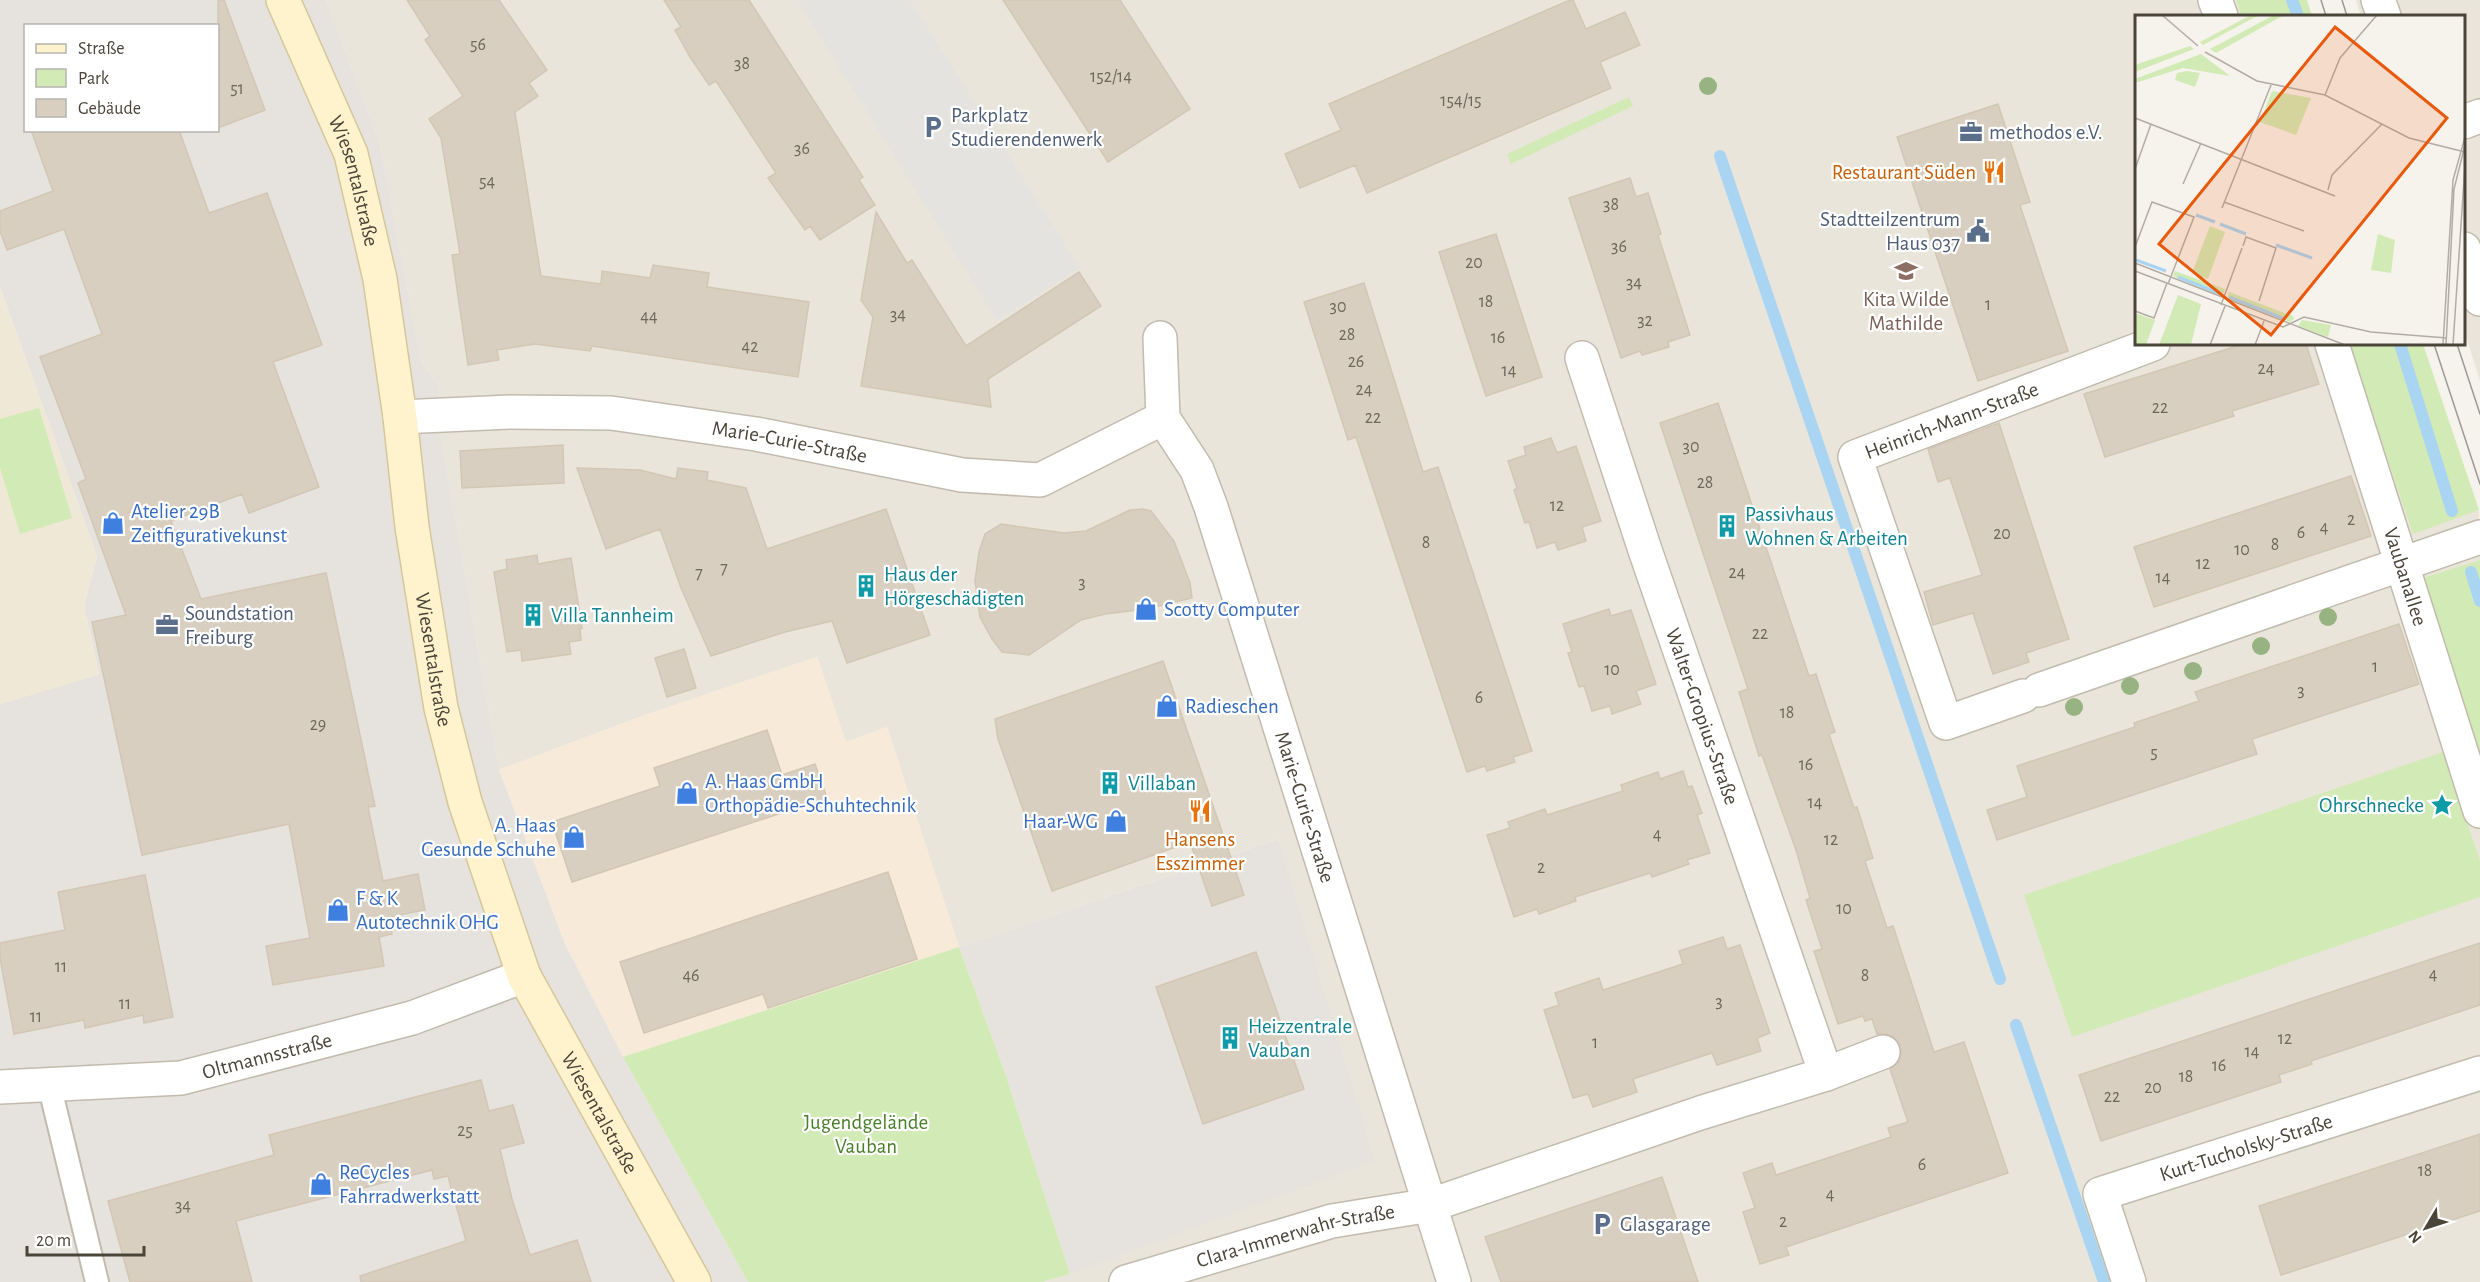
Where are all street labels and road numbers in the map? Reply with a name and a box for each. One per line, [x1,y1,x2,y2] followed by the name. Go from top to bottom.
[324,112,382,248] street label: Wiesentalstraße
[1862,378,2042,463] street label: Heinrich-Mann-Straße
[711,418,869,467] street label: Marie-Curie-Straße
[2380,525,2431,628] street label: Vaubanallee
[412,591,455,729] street label: Wiesentalstraße
[1662,625,1742,808] street label: Walter-Gropius-Straße
[1271,729,1338,885] street label: Marie-Curie-Straße
[200,1029,334,1083] street label: Oltmannsstraße
[557,1048,642,1177] street label: Wiesentalstraße
[2157,1111,2335,1185] street label: Kurt-Tucholsky-Straße
[1194,1201,1396,1272] street label: Clara-Immerwahr-Straße

